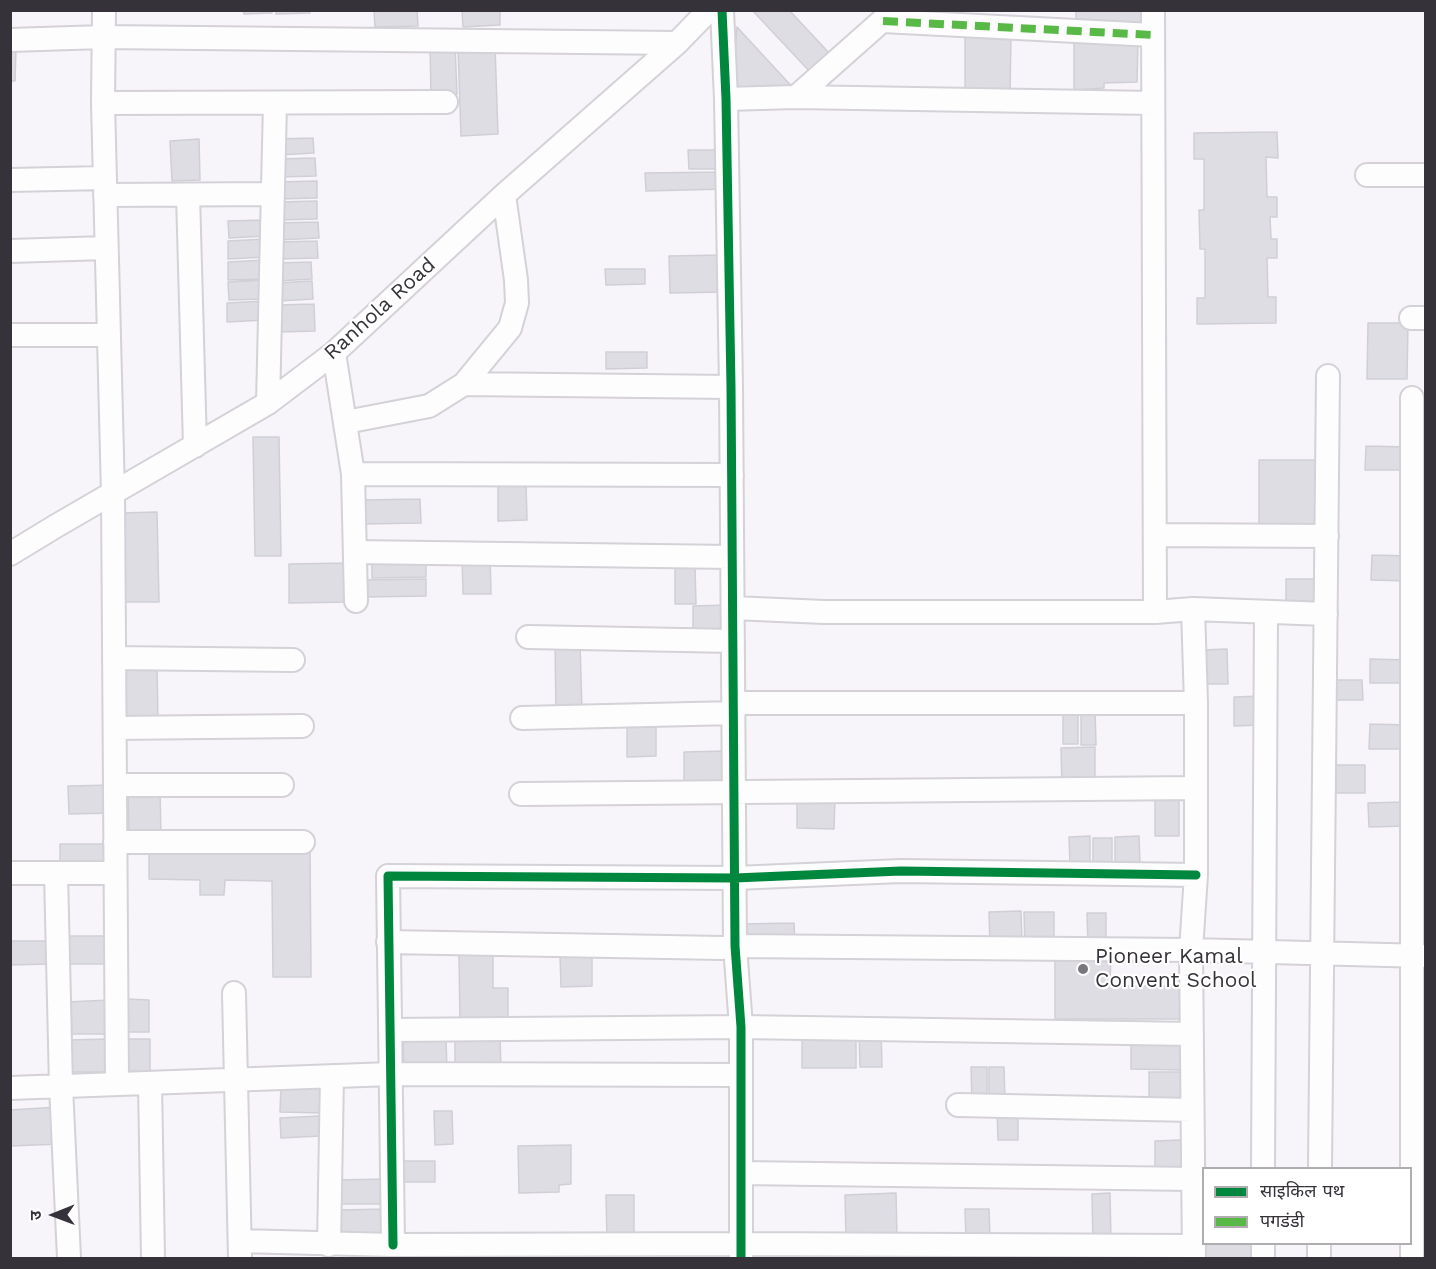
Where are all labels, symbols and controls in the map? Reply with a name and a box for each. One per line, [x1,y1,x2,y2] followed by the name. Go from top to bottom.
[319,252,441,366] street label: Ranhola Road
[1095,944,1256,994] place label: Pioneer Kamal Convent School
[1076,962,1090,976] marker: Pioneer Kamal Convent School
[1202,1167,1412,1245] legend
[1260,1180,1344,1201] text: साइकिल पथ
[24,1185,84,1245] north arrow
[26,1210,45,1220] text: उ
[1260,1210,1304,1231] text: पगडंडी

